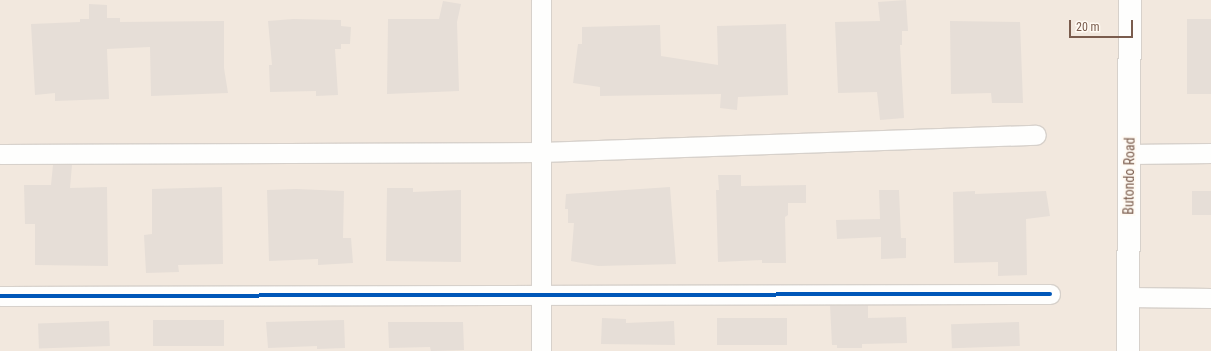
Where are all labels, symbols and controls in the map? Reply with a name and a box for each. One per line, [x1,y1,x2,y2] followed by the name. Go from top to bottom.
[1071,12,1135,38] scale bar
[1076,20,1100,34] text: 20 m
[1120,137,1138,215] street label: Butondo Road

